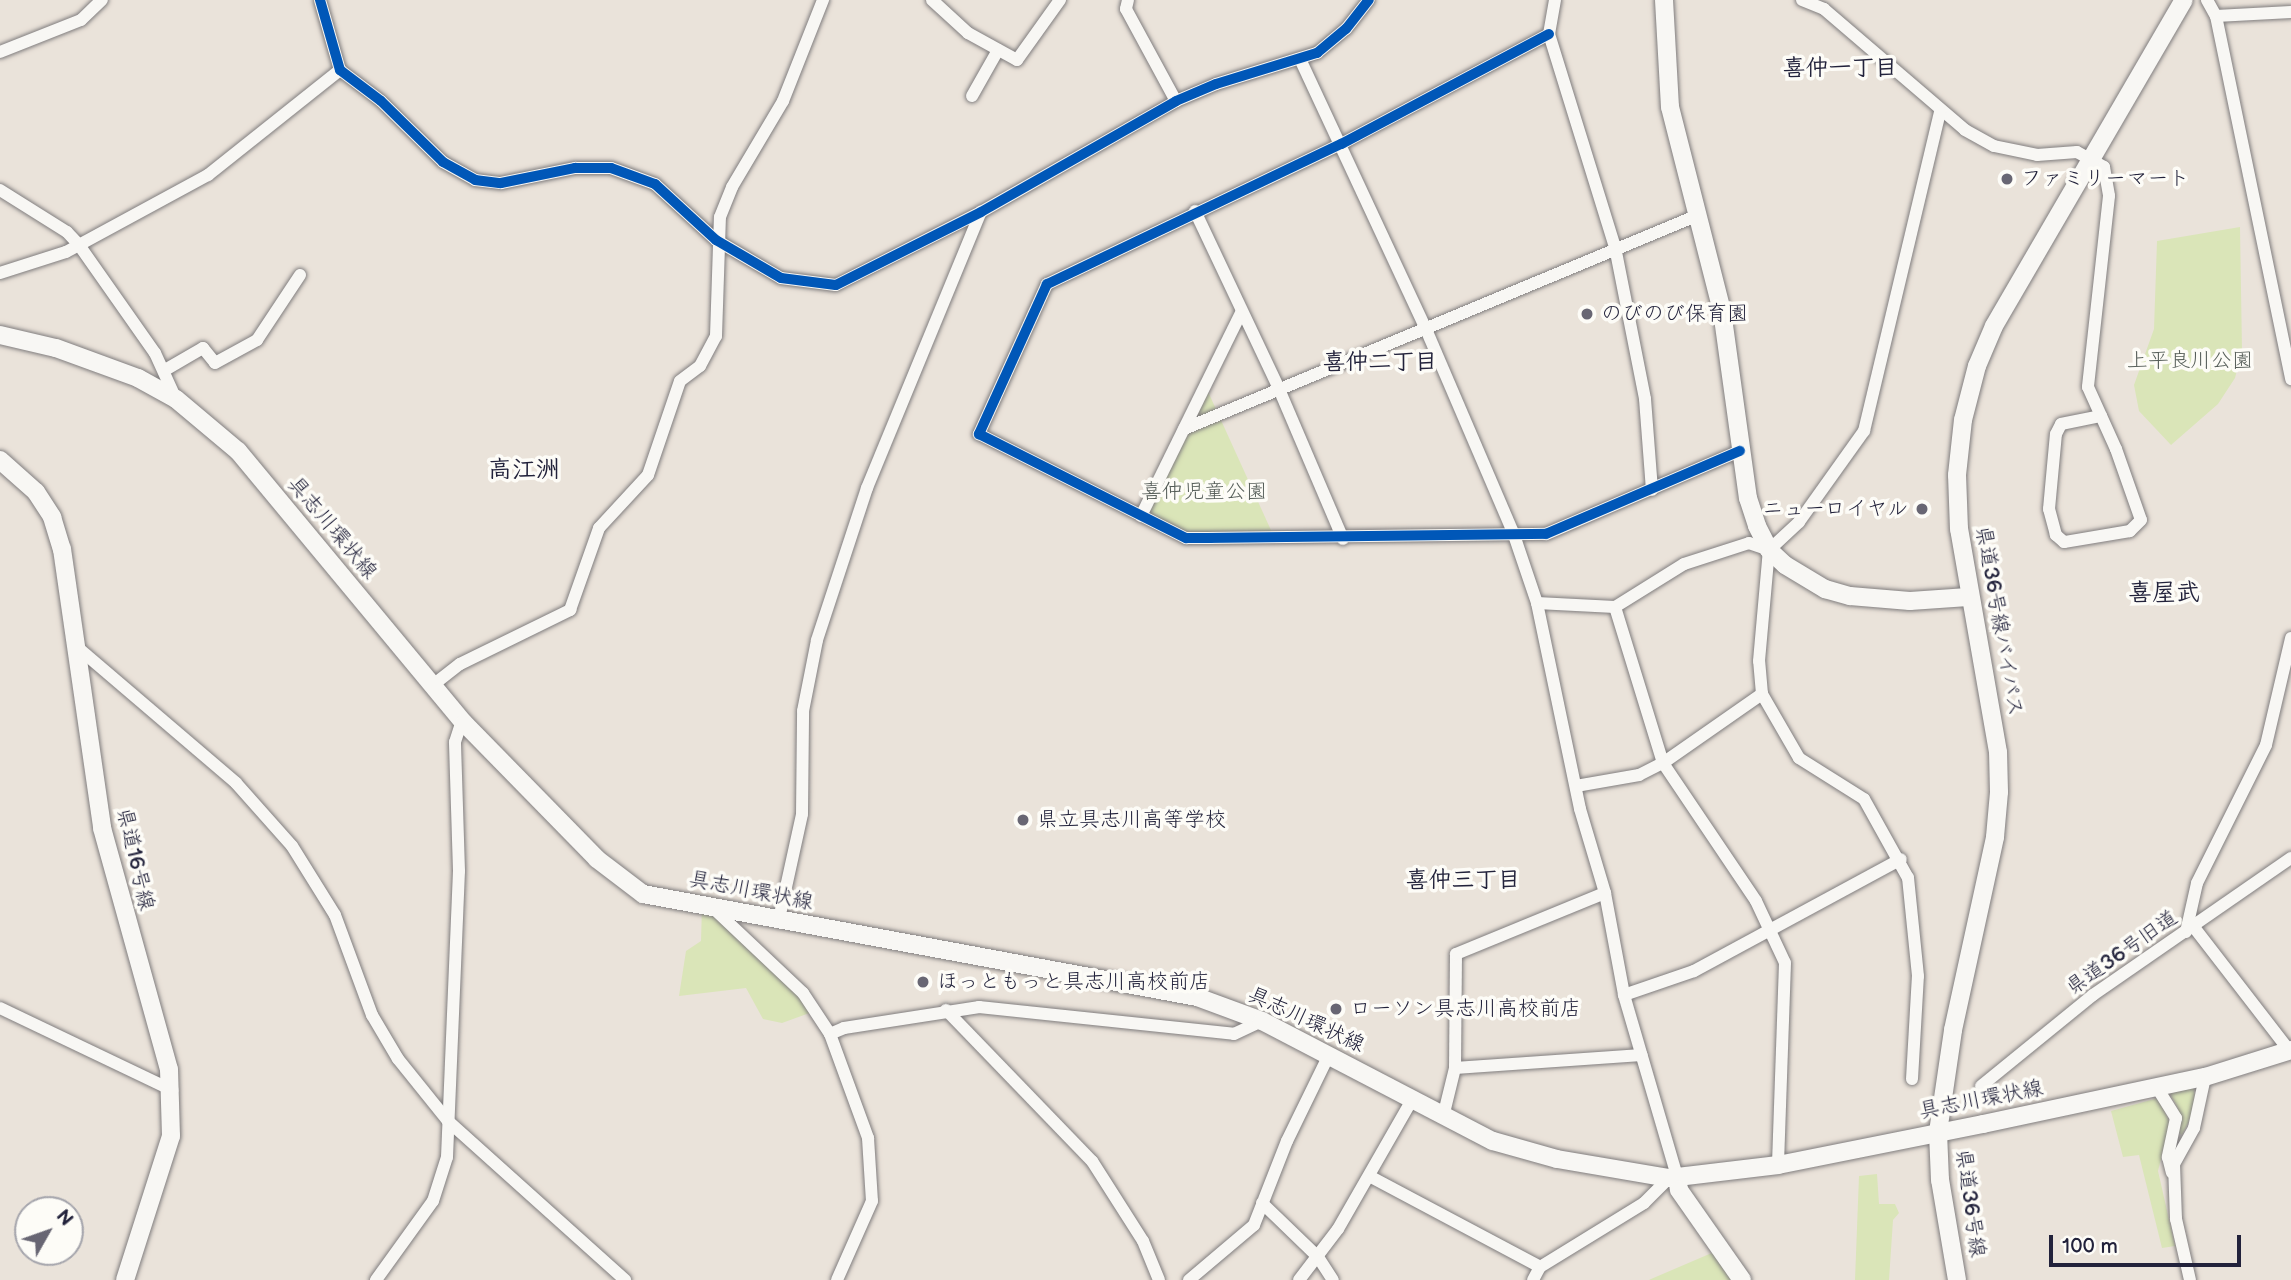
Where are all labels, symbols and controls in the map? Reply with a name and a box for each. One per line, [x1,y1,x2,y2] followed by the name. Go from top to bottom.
[1783,54,1897,82] district label: 喜仲一丁目
[2021,166,2189,192] place label: ファミリーマート
[1999,171,2015,187] marker: ファミリーマート
[1601,301,1748,327] place label: のびのび保育園
[1579,306,1595,322] marker: のびのび保育園
[1323,348,1437,376] district label: 喜仲二丁目
[2127,348,2253,374] park label: 上平良川公園
[488,456,560,484] district label: 高江洲
[282,472,382,584] street label: 具志川環状線
[1141,479,1267,505] park label: 喜仲児童公園
[1761,496,1908,522] place label: ニューロイヤル
[1914,501,1930,517] marker: ニューロイヤル
[1970,523,2028,719] street label: 県道36号線バイパス
[2128,579,2200,607] district label: 喜屋武
[111,805,159,913] street label: 県道16号線
[1037,807,1226,833] place label: 県立具志川高等学校
[1015,812,1031,828] marker: 県立具志川高等学校
[1406,866,1520,894] district label: 喜仲三丁目
[687,867,815,915] street label: 具志川環状線
[2061,905,2183,1001] street label: 県道36号旧道
[937,969,1210,995] place label: ほっともっと具志川高校前店
[915,974,931,990] marker: ほっともっと具志川高校前店
[1244,982,1368,1058] street label: 具志川環状線
[1350,996,1581,1022] place label: ローソン具志川高校前店
[1328,1001,1344,1017] marker: ローソン具志川高校前店
[1917,1076,2045,1124] street label: 具志川環状線
[1950,1147,1990,1259] street label: 県道36号線
[14,1196,84,1266] north arrow
[51,1206,77,1231] text: N
[2053,1220,2246,1264] scale bar
[2062,1234,2118,1259] text: 100 m

